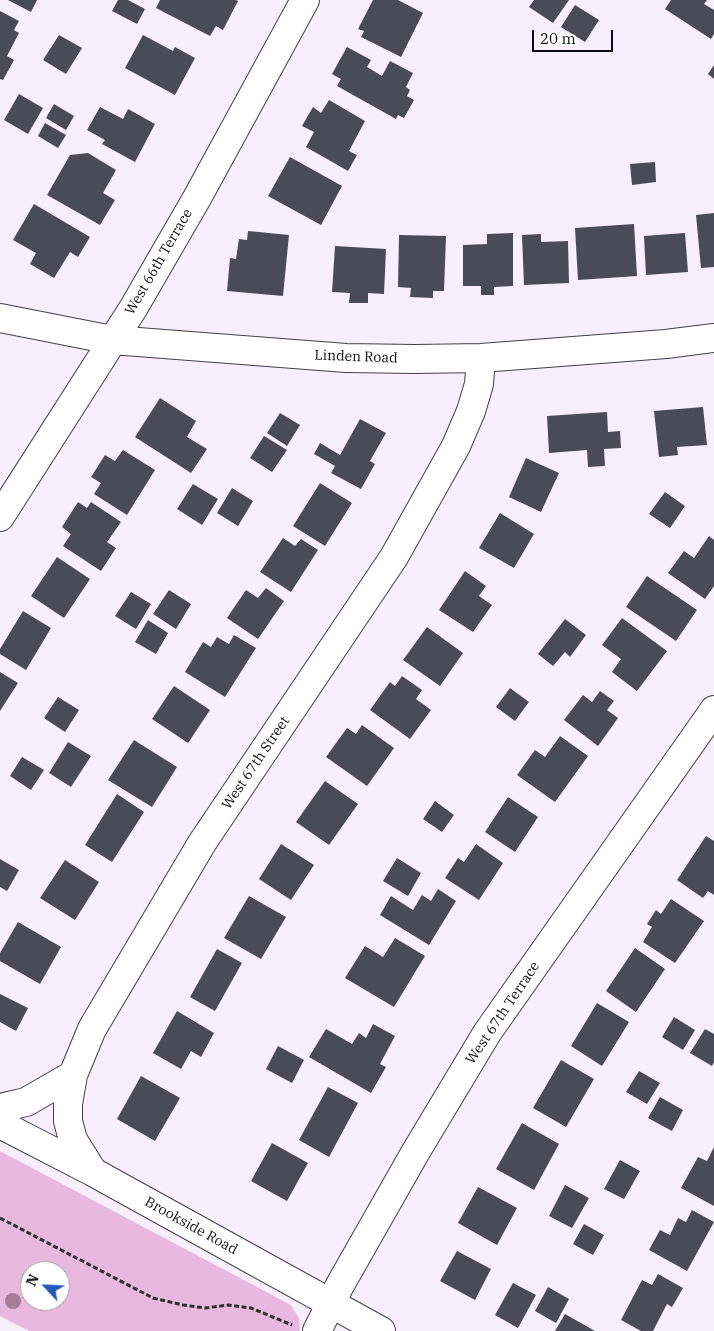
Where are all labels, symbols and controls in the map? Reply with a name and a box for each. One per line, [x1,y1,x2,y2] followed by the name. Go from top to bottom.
[534,20,615,52] scale bar
[540,29,576,48] text: 20 m
[122,206,196,318] street label: West 66th Terrace
[314,347,398,367] street label: Linden Road
[219,713,293,813] street label: West 67th Street
[463,959,543,1067] street label: West 67th Terrace
[142,1194,240,1258] street label: Brookside Road
[20,1261,70,1311] north arrow
[22,1271,43,1289] text: N

